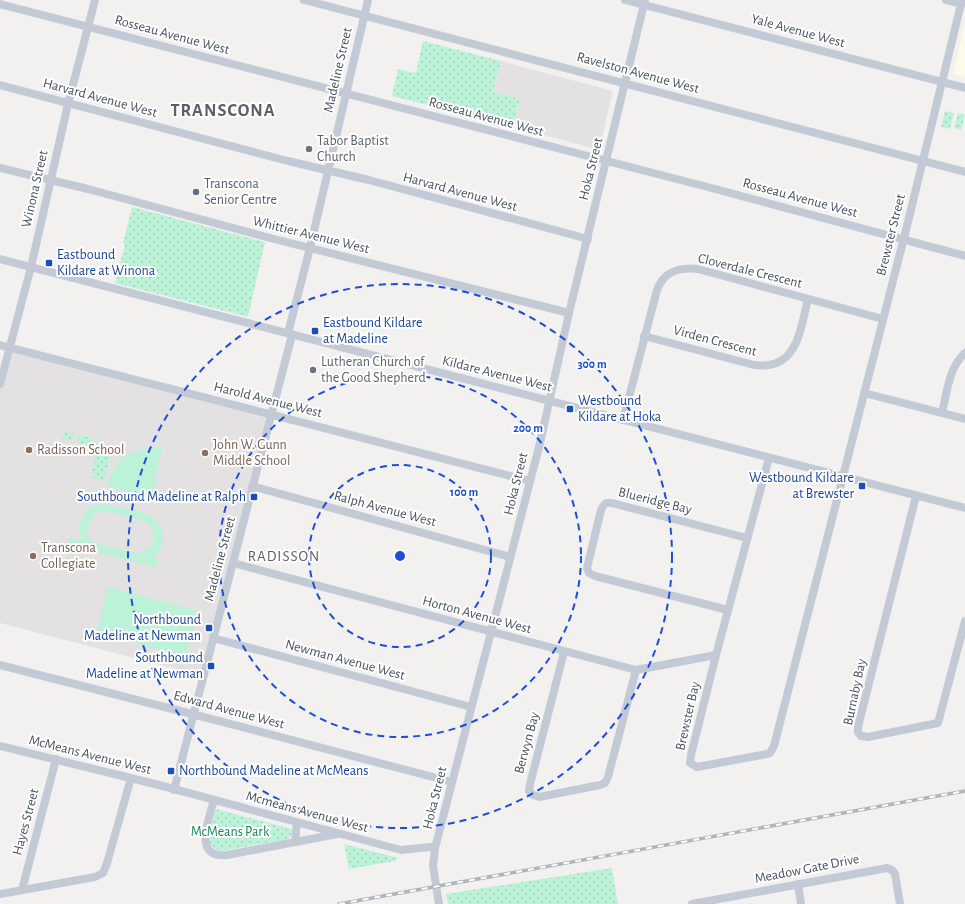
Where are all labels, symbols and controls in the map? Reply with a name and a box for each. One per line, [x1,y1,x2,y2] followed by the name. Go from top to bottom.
[750,12,847,50] street label: Yale Avenue West
[113,13,231,57] street label: Rosseau Avenue West
[321,26,355,114] street label: Madeline Street
[575,50,701,96] street label: Ravelston Avenue West
[41,76,159,120] street label: Harvard Avenue West
[427,95,545,139] street label: Rosseau Avenue West
[171,102,275,120] district label: TRANSCONA
[317,134,389,164] place label: Tabor Baptist Church
[576,136,606,202] street label: Hoka Street
[304,144,314,154] marker: Tabor Baptist Church
[19,149,51,229] street label: Winona Street
[401,170,519,214] street label: Harvard Avenue West
[741,176,859,220] street label: Rosseau Avenue West
[204,177,277,207] place label: Transcona Senior Centre
[191,187,201,197] marker: Transcona Senior Centre
[874,192,908,277] street label: Brewster Street
[251,214,371,256] street label: Whittier Avenue West
[57,248,156,278] place label: Eastbound Kildare at Winona
[697,251,804,291] street label: Cloverdale Crescent
[44,258,54,268] marker: Eastbound Kildare at Winona
[323,316,422,346] place label: Eastbound Kildare at Madeline
[672,323,759,359] street label: Virden Crescent
[310,326,320,336] marker: Eastbound Kildare at Madeline
[441,354,554,395] street label: Kildare Avenue West
[321,355,426,385] place label: Lutheran Church of the Good Shepherd
[577,358,607,370] text: 300 m
[308,365,318,375] marker: Lutheran Church of the Good Shepherd
[212,380,324,420] street label: Harold Avenue West
[578,394,662,424] place label: Westbound Kildare at Hoka
[565,404,575,414] marker: Westbound Kildare at Hoka
[513,422,543,434] text: 200 m
[213,438,290,468] place label: John W. Gunn Middle School
[37,443,124,457] place label: Radisson School
[24,445,34,455] marker: Radisson School
[200,448,210,458] marker: John W. Gunn Middle School
[501,451,531,517] street label: Hoka Street
[749,471,854,501] place label: Westbound Kildare at Brewster
[857,481,867,491] marker: Westbound Kildare at Brewster
[617,485,693,517] street label: Blueridge Bay
[450,486,478,498] text: 100 m
[332,489,438,530] street label: Ralph Avenue West
[77,490,246,504] place label: Southbound Madeline at Ralph
[249,492,259,502] marker: Southbound Madeline at Ralph
[202,515,238,603] street label: Madeline Street
[41,541,96,571] place label: Transcona Collegiate
[248,549,320,564] district label: RADISSON
[393,549,407,563] centre of rings
[28,551,38,561] marker: Transcona Collegiate
[421,594,534,636] street label: Horton Avenue West
[84,613,201,643] place label: Northbound Madeline at Newman
[204,623,214,633] marker: Northbound Madeline at Newman
[284,637,407,683] street label: Newman Avenue West
[86,651,203,681] place label: Southbound Madeline at Newman
[841,657,869,727] street label: Burnaby Bay
[206,661,216,671] marker: Southbound Madeline at Newman
[673,680,703,752] street label: Brewster Bay
[172,688,287,732] street label: Edward Avenue West
[512,711,542,775] street label: Berwyn Bay
[27,733,153,777] street label: McMeans Avenue West
[179,764,368,778] place label: Northbound Madeline at McMeans
[420,765,450,831] street label: Hoka Street
[166,766,176,776] marker: Northbound Madeline at McMeans
[10,787,42,857] street label: Hayes Street
[244,789,370,835] street label: Mcmeans Avenue West
[191,825,270,839] park label: McMeans Park
[754,852,860,886] street label: Meadow Gate Drive

